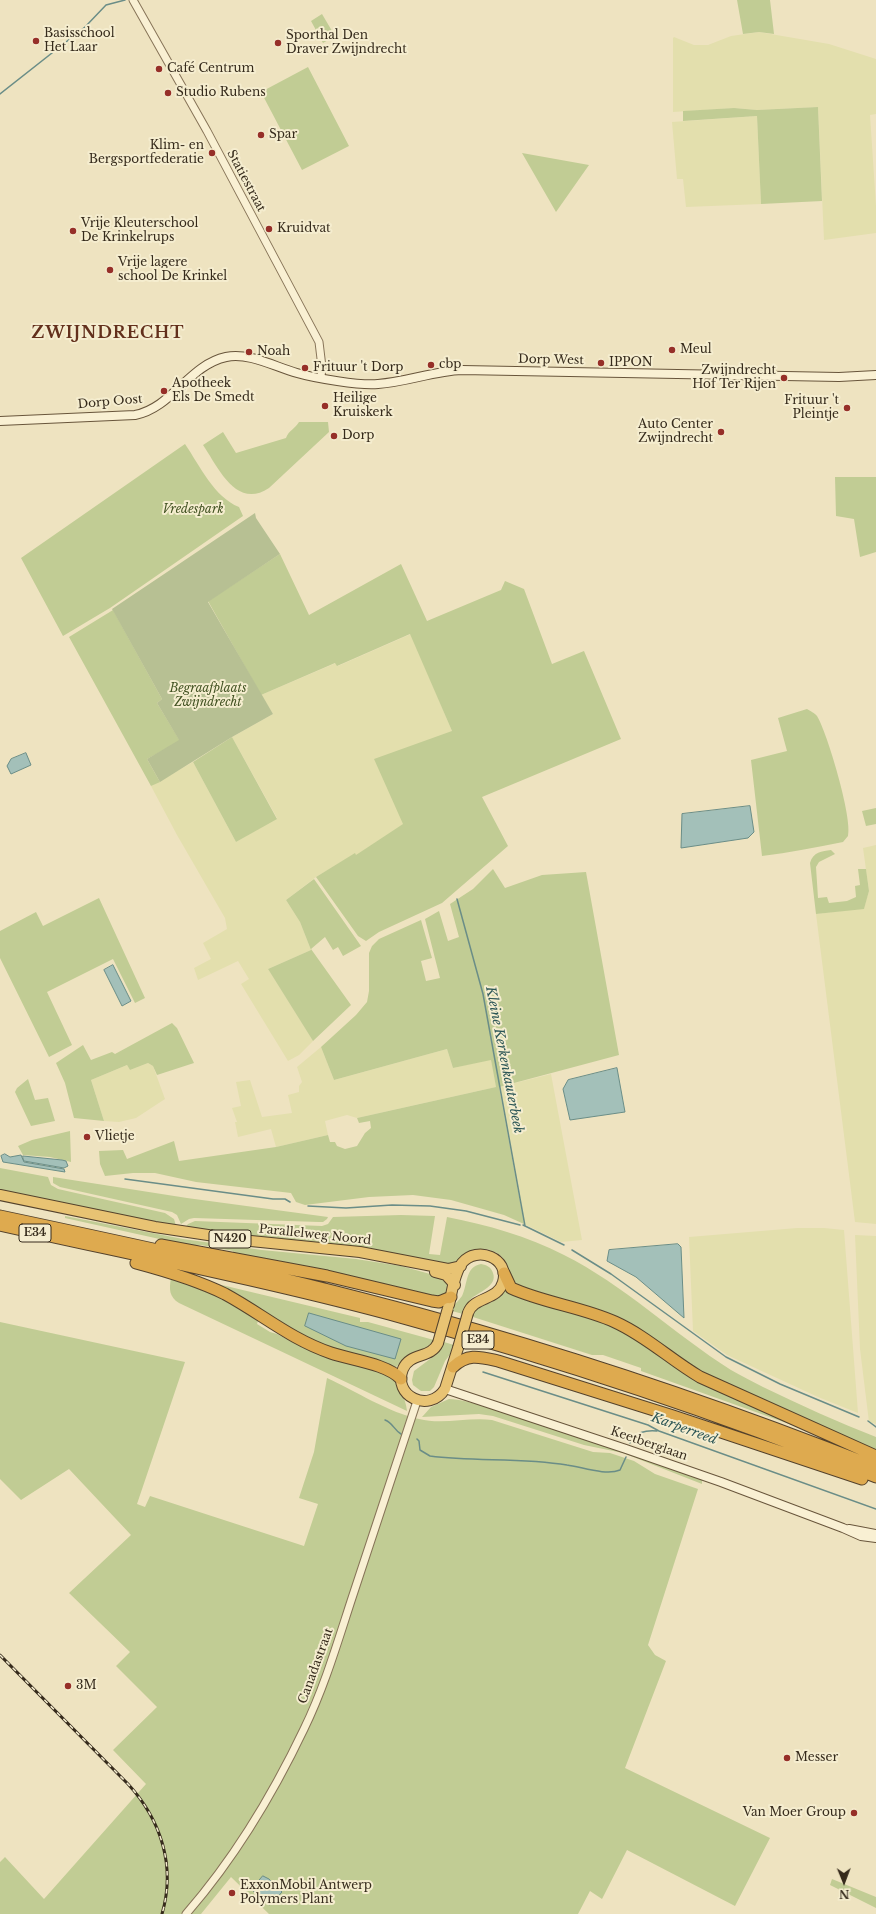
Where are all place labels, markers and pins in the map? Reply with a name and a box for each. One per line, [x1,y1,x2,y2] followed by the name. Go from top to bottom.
[44,27,115,55] place label: Basisschool Het Laar
[286,29,407,57] place label: Sporthal Den Draver Zwijndrecht
[31,36,41,46] marker: Basisschool Het Laar
[273,38,283,48] marker: Sporthal Den Draver Zwijndrecht
[167,62,254,76] place label: Café Centrum
[154,64,164,74] marker: Café Centrum
[176,86,266,100] place label: Studio Rubens
[163,88,173,98] marker: Studio Rubens
[269,128,297,142] place label: Spar
[256,130,266,140] marker: Spar
[89,139,204,167] place label: Klim- en Bergsportfederatie
[207,148,217,158] marker: Klim- en Bergsportfederatie
[81,217,199,245] place label: Vrije Kleuterschool De Krinkelrups
[277,222,331,236] place label: Kruidvat
[264,224,274,234] marker: Kruidvat
[68,226,78,236] marker: Vrije Kleuterschool De Krinkelrups
[118,256,227,284] place label: Vrije lagere school De Krinkel
[105,265,115,275] marker: Vrije lagere school De Krinkel
[680,343,712,357] place label: Meul
[257,345,290,359] place label: Noah
[667,345,677,355] marker: Meul
[244,347,254,357] marker: Noah
[609,356,652,370] place label: IPPON
[439,358,461,372] place label: cbp
[596,358,606,368] marker: IPPON
[426,360,436,370] marker: cbp
[313,361,403,375] place label: Frituur 't Dorp
[300,363,310,373] marker: Frituur 't Dorp
[692,364,776,392] place label: Zwijndrecht Hof Ter Rijen
[779,373,789,383] marker: Zwijndrecht Hof Ter Rijen
[172,377,255,405] place label: Apotheek Els De Smedt
[159,386,169,396] marker: Apotheek Els De Smedt
[333,392,393,420] place label: Heilige Kruiskerk
[784,394,839,422] place label: Frituur 't Pleintje
[320,401,330,411] marker: Heilige Kruiskerk
[842,403,852,413] marker: Frituur 't Pleintje
[638,418,713,446] place label: Auto Center Zwijndrecht
[716,427,726,437] marker: Auto Center Zwijndrecht
[342,429,374,443] place label: Dorp
[329,431,339,441] marker: Dorp
[95,1130,135,1144] place label: Vlietje
[82,1132,92,1142] marker: Vlietje
[76,1679,96,1693] place label: 3M
[63,1681,73,1691] marker: 3M
[795,1751,838,1765] place label: Messer
[782,1753,792,1763] marker: Messer
[743,1806,846,1820] place label: Van Moer Group
[849,1808,859,1818] marker: Van Moer Group
[240,1879,372,1907] place label: ExxonMobil Antwerp Polymers Plant
[227,1888,237,1898] marker: ExxonMobil Antwerp Polymers Plant

